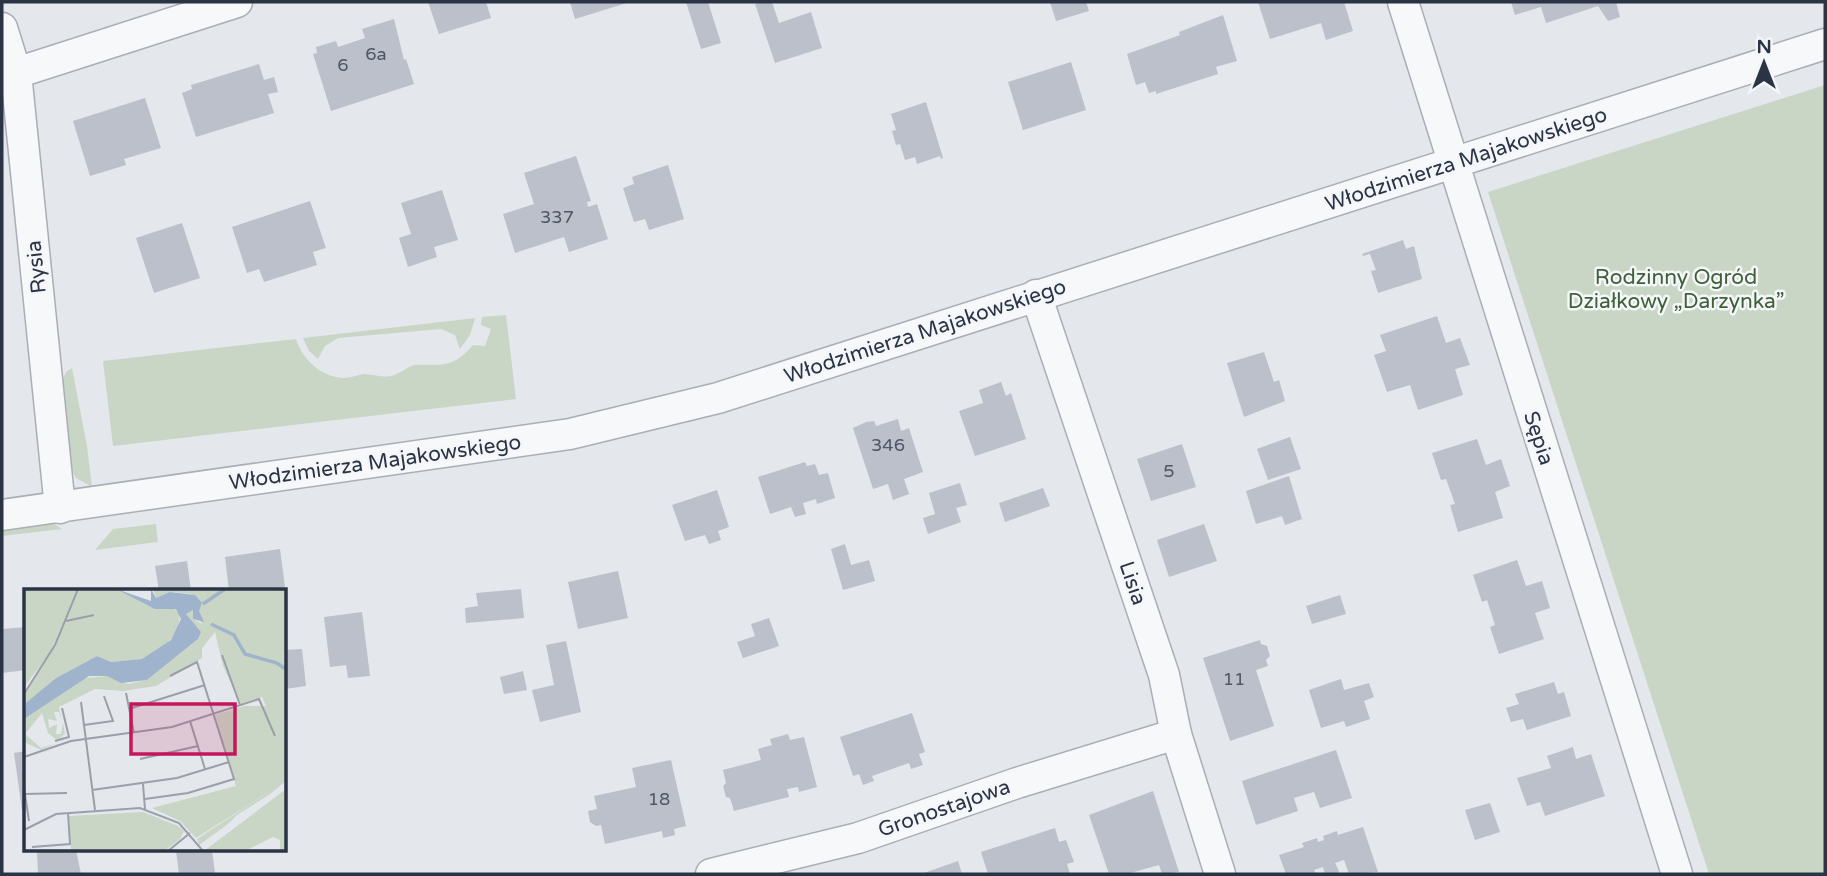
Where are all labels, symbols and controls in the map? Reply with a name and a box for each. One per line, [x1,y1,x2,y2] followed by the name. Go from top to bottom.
[1729,28,1799,98] north arrow
[1756,36,1772,58] text: N
[365,43,387,65] house number: 6a
[337,54,349,76] house number: 6
[1322,102,1610,217] street label: Włodzimierza Majakowskiego
[540,206,574,228] house number: 337
[21,239,52,295] street label: Rysia
[1568,265,1784,314] park label: Rodzinny Ogród Działkowy „Darzynka”
[781,274,1069,389] street label: Włodzimierza Majakowskiego
[1518,408,1559,468] street label: Sępia
[227,430,523,495] street label: Włodzimierza Majakowskiego
[871,434,905,456] house number: 346
[1163,460,1175,482] house number: 5
[1113,558,1152,608] street label: Lisia
[24,589,287,852] inset map
[1223,668,1245,690] house number: 11
[875,774,1013,843] street label: Gronostajowa
[648,788,670,810] house number: 18

